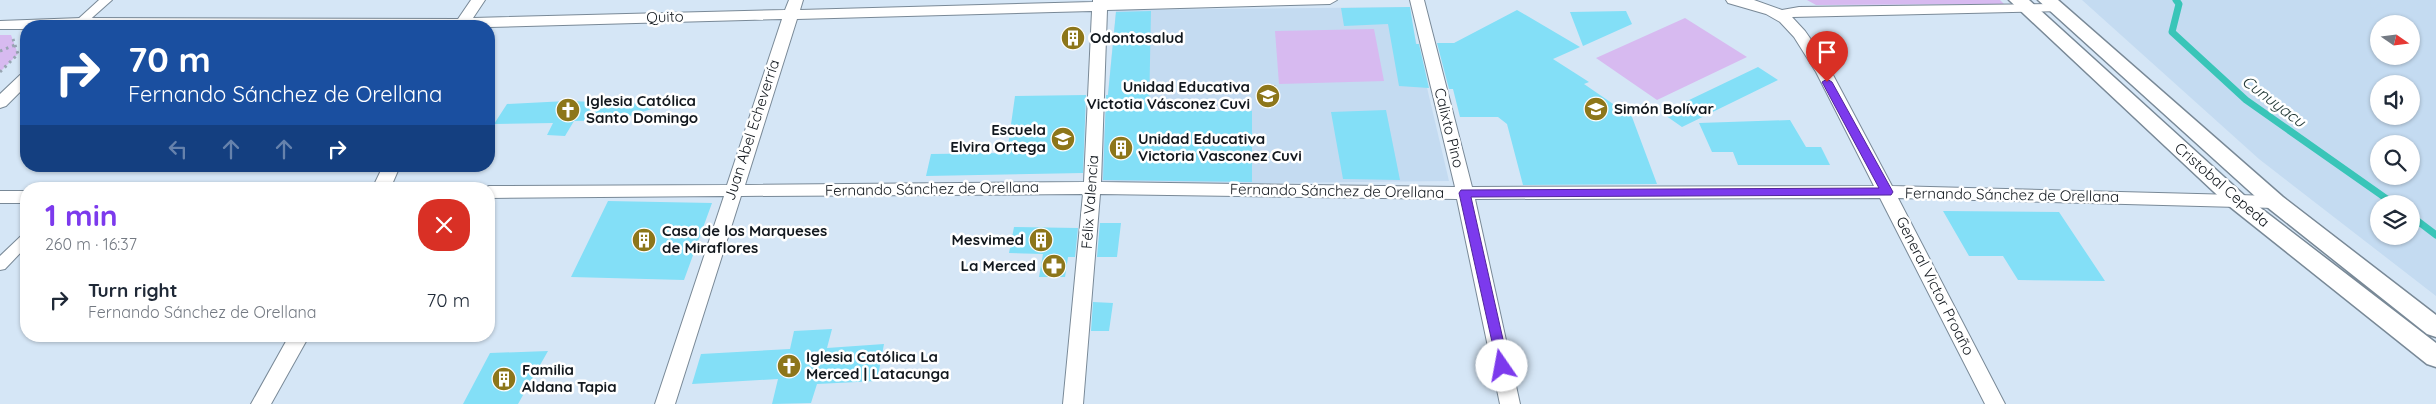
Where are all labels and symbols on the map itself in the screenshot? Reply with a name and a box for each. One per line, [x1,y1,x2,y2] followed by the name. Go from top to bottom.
[646,6,684,27] street label: Quito
[2370,15,2420,65] north arrow
[1060,25,1086,51] building icon: Odontosalud
[1090,28,1184,47] place label: Odontosalud
[1806,31,1848,82] pin
[720,57,783,203] street label: Juan Abel Echeverría
[2238,71,2310,132] water label: Cunuyacu
[1087,77,1250,113] place label: Unidad Educativa Victotia Vásconez Cuvi
[1255,83,1281,109] school or university icon: Unidad Educativa Victotia Vásconez Cuvi
[1430,86,1469,170] street label: Calixto Pino
[586,91,698,127] place label: Iglesia Católica Santo Domingo
[1583,96,1609,122] school or university icon: Simón Bolívar
[555,97,581,123] church icon: Iglesia Católica Santo Domingo
[1614,99,1714,118] place label: Simón Bolívar
[950,120,1046,156] place label: Escuela Elvira Ortega
[1050,126,1076,152] school or university icon: Escuela Elvira Ortega
[1138,129,1302,165] place label: Unidad Educativa Victoria Vasconez Cuvi
[1108,135,1134,161] building icon: Unidad Educativa Victoria Vasconez Cuvi
[2171,138,2274,231] street label: Cristobal Cepeda
[1077,154,1102,250] street label: Félix Valencia
[825,177,1039,200] street label: Fernando Sánchez de Orellana
[1230,179,1444,202] street label: Fernando Sánchez de Orellana
[1905,183,2119,206] street label: Fernando Sánchez de Orellana
[1892,213,1979,358] street label: General Victor Proaño
[662,221,827,257] place label: Casa de los Marqueses de Miraflores
[631,227,657,253] building icon: Casa de los Marqueses de Miraflores
[1028,227,1054,253] building icon: Mesvimed
[952,230,1024,249] place label: Mesvimed
[1041,253,1067,279] pharmacy icon: La Merced
[961,256,1036,275] place label: La Merced
[1475,339,1527,391] position arrow
[806,347,949,383] place label: Iglesia Católica La Merced | Latacunga
[776,353,802,379] church icon: Iglesia Católica La Merced | Latacunga
[522,360,617,396] place label: Familia Aldana Tapia
[491,366,517,392] building icon: Familia Aldana Tapia

